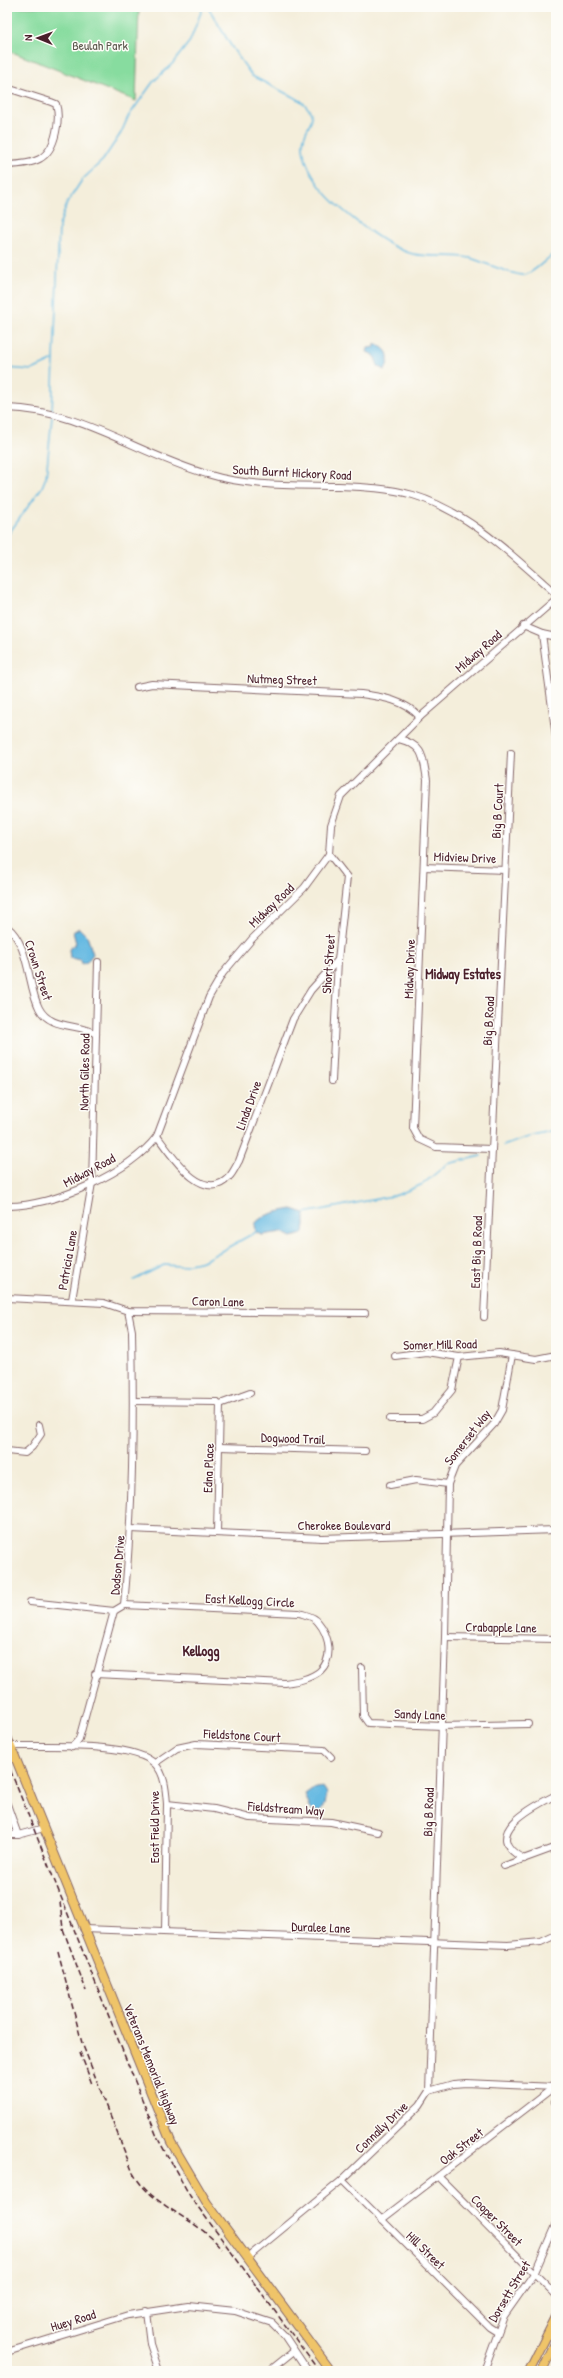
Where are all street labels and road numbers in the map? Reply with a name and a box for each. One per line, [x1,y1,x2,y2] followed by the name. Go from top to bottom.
[232,460,352,484] street label: South Burnt Hickory Road
[451,626,505,676] street label: Midway Road
[247,669,318,689] street label: Nutmeg Street
[487,783,507,839] street label: Big B Court
[433,847,497,867] street label: Midview Drive
[244,879,298,931] street label: Midway Road
[317,933,339,994] street label: Short Street
[21,937,57,1003] street label: Crown Street
[399,939,419,999] street label: Midway Drive
[478,996,498,1046] street label: Big B Road
[74,1033,94,1111] street label: North Giles Road
[231,1078,265,1132] street label: Linda Drive
[60,1149,118,1191] street label: Midway Road
[466,1215,486,1289] street label: East Big B Road
[53,1229,81,1291] street label: Patricia Lane
[192,1292,244,1310] street label: Caron Lane
[403,1334,477,1354] street label: Somer Mill Road
[439,1405,495,1469] street label: Somerset Way
[261,1428,326,1448] street label: Dogwood Trail
[198,1443,218,1493] street label: Edna Place
[298,1516,390,1534] street label: Cherokee Boulevard
[105,1534,129,1596] street label: Dodson Drive
[205,1589,295,1611] street label: East Kellogg Circle
[465,1617,537,1637] street label: Crabapple Lane
[394,1704,446,1724] street label: Sandy Lane
[202,1724,282,1746] street label: Fieldstone Court
[418,1787,438,1837] street label: Big B Road
[145,1791,163,1863] street label: East Field Drive
[246,1796,325,1820] street label: Fieldstream Way
[291,1917,351,1937] street label: Duralee Lane
[119,2001,185,2128] street label: Veterans Memorial Highway
[350,2097,412,2157] street label: Connally Drive
[435,2123,487,2169] street label: Oak Street
[467,2190,527,2250] street label: Cooper Street
[403,2227,450,2273] street label: Hill Street
[484,2256,535,2325] street label: Dorsett Street
[48,2305,98,2335] street label: Huey Road

